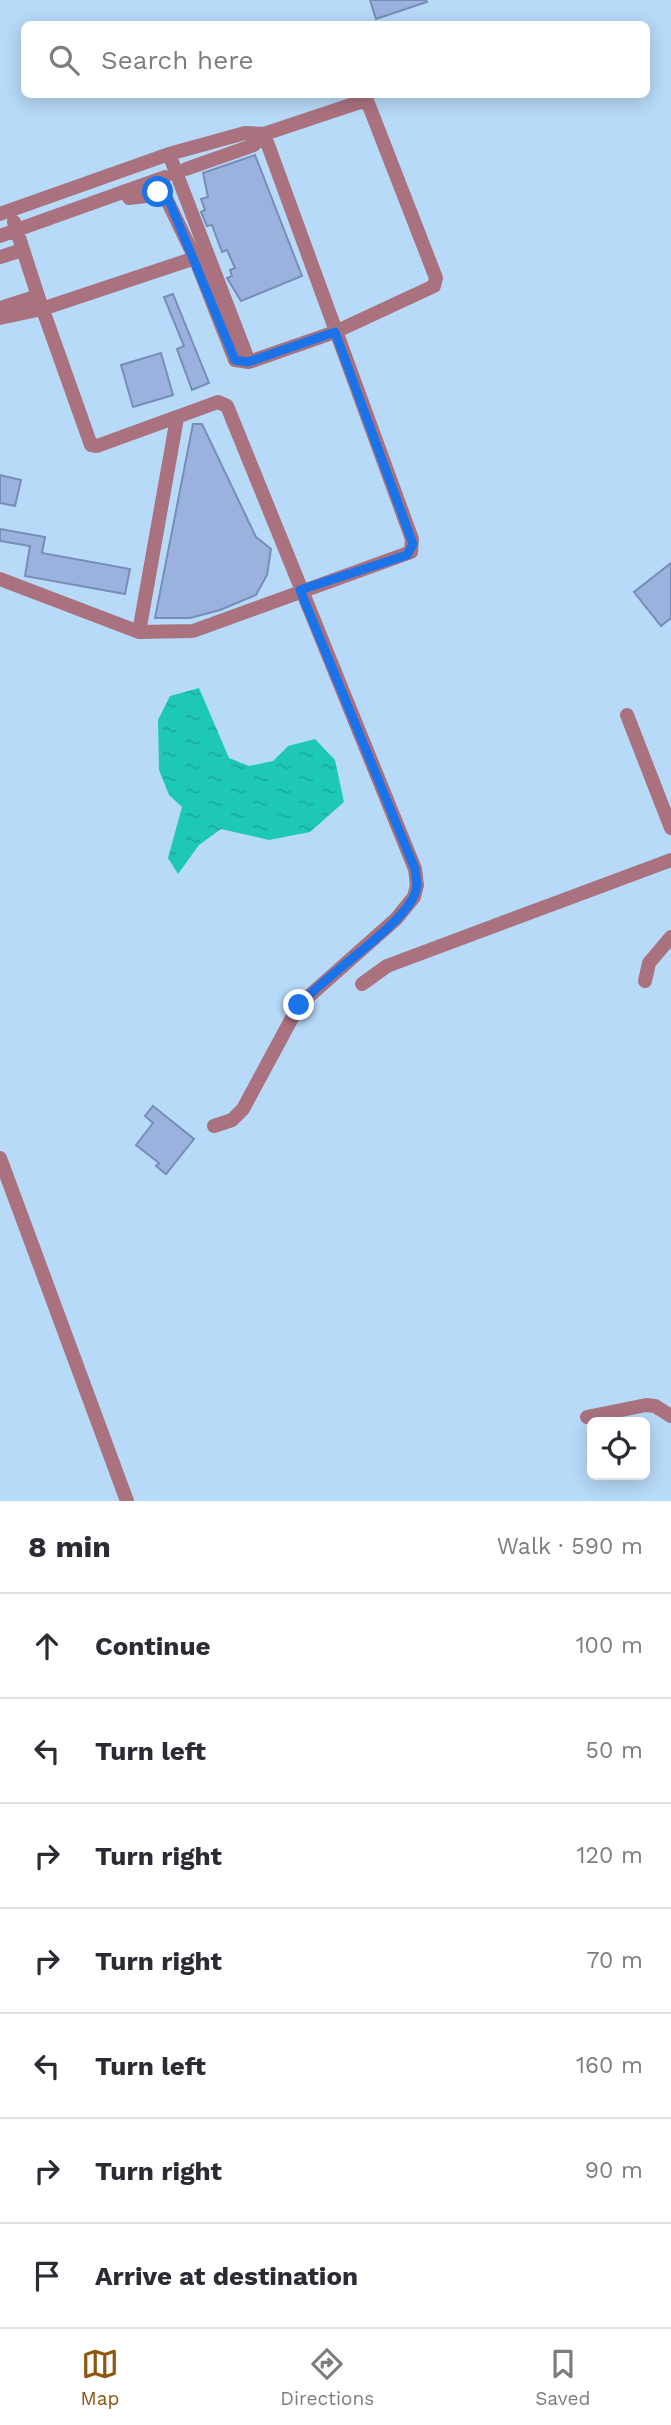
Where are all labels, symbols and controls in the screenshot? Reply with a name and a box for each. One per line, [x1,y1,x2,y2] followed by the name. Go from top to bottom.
[21,21,650,98] search box
[45,41,83,79] icon: search
[101,45,253,75] text: Search here
[142,176,173,207] route start
[283,989,314,1020] route end
[587,1417,650,1480] map controls
[587,1417,650,1480] button: locate
[28,1529,111,1564] text: 8 min
[497,1533,643,1560] text: Walk · 590 m
[28,1627,66,1665] icon: ahead
[95,1631,211,1661] text: Continue
[576,1632,643,1659] text: 100 m
[28,1732,66,1770] icon: left
[95,1736,206,1766] text: Turn left
[586,1737,643,1764] text: 50 m
[28,1837,66,1875] icon: right
[95,1841,222,1871] text: Turn right
[577,1842,643,1869] text: 120 m
[28,1942,66,1980] icon: right
[95,1946,222,1976] text: Turn right
[586,1947,643,1974] text: 70 m
[28,2047,66,2085] icon: left
[95,2051,206,2081] text: Turn left
[576,2052,643,2079] text: 160 m
[28,2152,66,2190] icon: right
[95,2156,222,2186] text: Turn right
[585,2157,643,2184] text: 90 m
[28,2257,66,2295] icon: arrive
[95,2261,358,2291] text: Arrive at destination
[81,2345,119,2410] tab: Map
[280,2345,374,2410] tab: Directions
[535,2345,590,2410] tab: Saved

